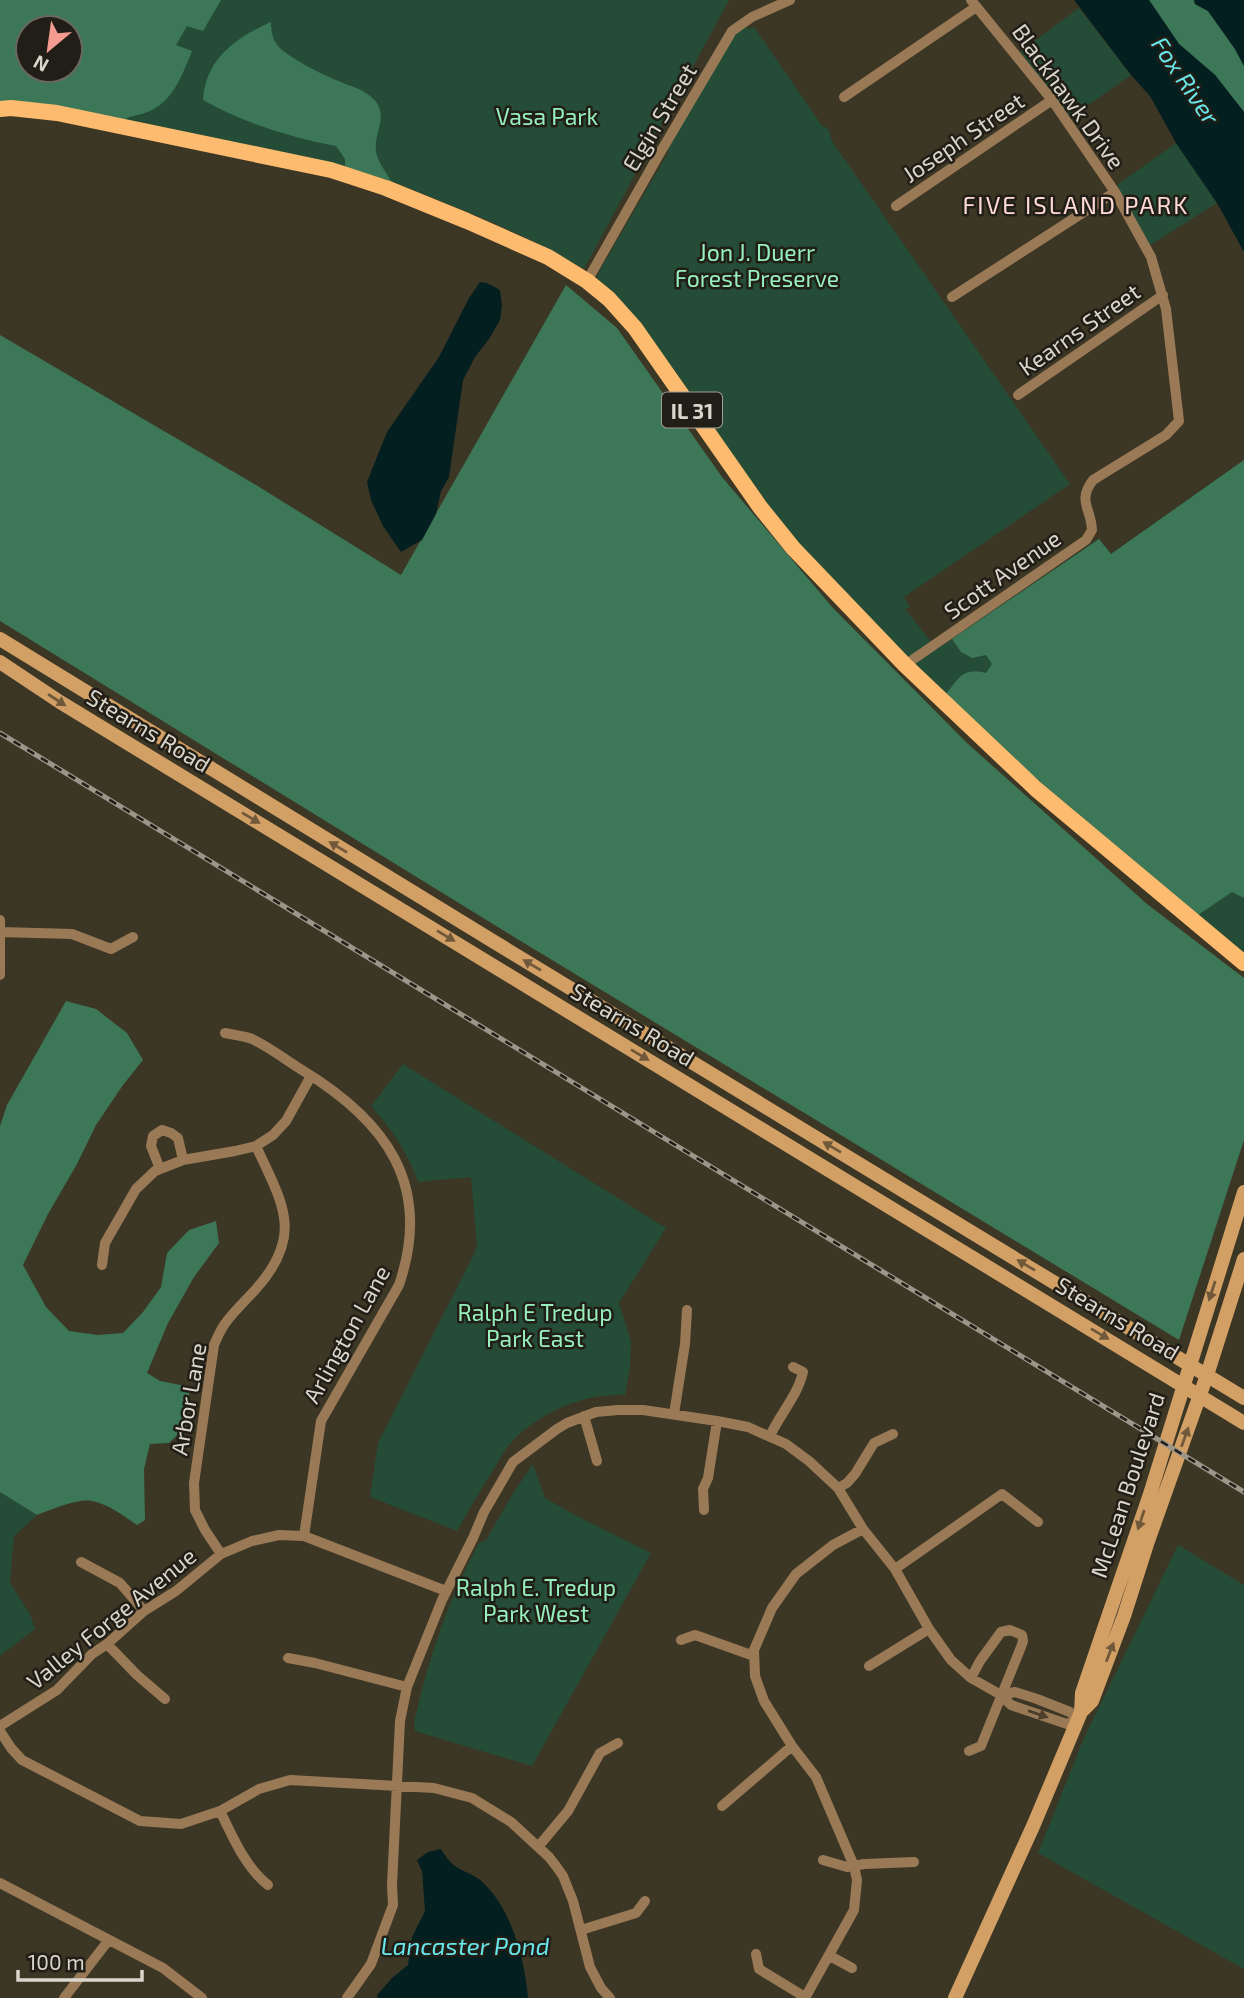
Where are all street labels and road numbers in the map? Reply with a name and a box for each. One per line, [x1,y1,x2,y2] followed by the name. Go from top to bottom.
[1007,18,1131,174] street label: Blackhawk Drive
[616,58,702,176] street label: Elgin Street
[897,86,1029,188] street label: Joseph Street
[1013,277,1145,381] street label: Kearns Street
[662,392,722,428] road number: IL 31
[938,523,1066,625] street label: Scott Avenue
[82,682,216,778] street label: Stearns Road
[566,976,700,1072] street label: Stearns Road
[297,1260,395,1408] street label: Arlington Lane
[1051,1270,1185,1366] street label: Stearns Road
[164,1341,212,1457] street label: Arbor Lane
[1084,1389,1170,1581] street label: McLean Boulevard
[21,1541,201,1695] street label: Valley Forge Avenue

